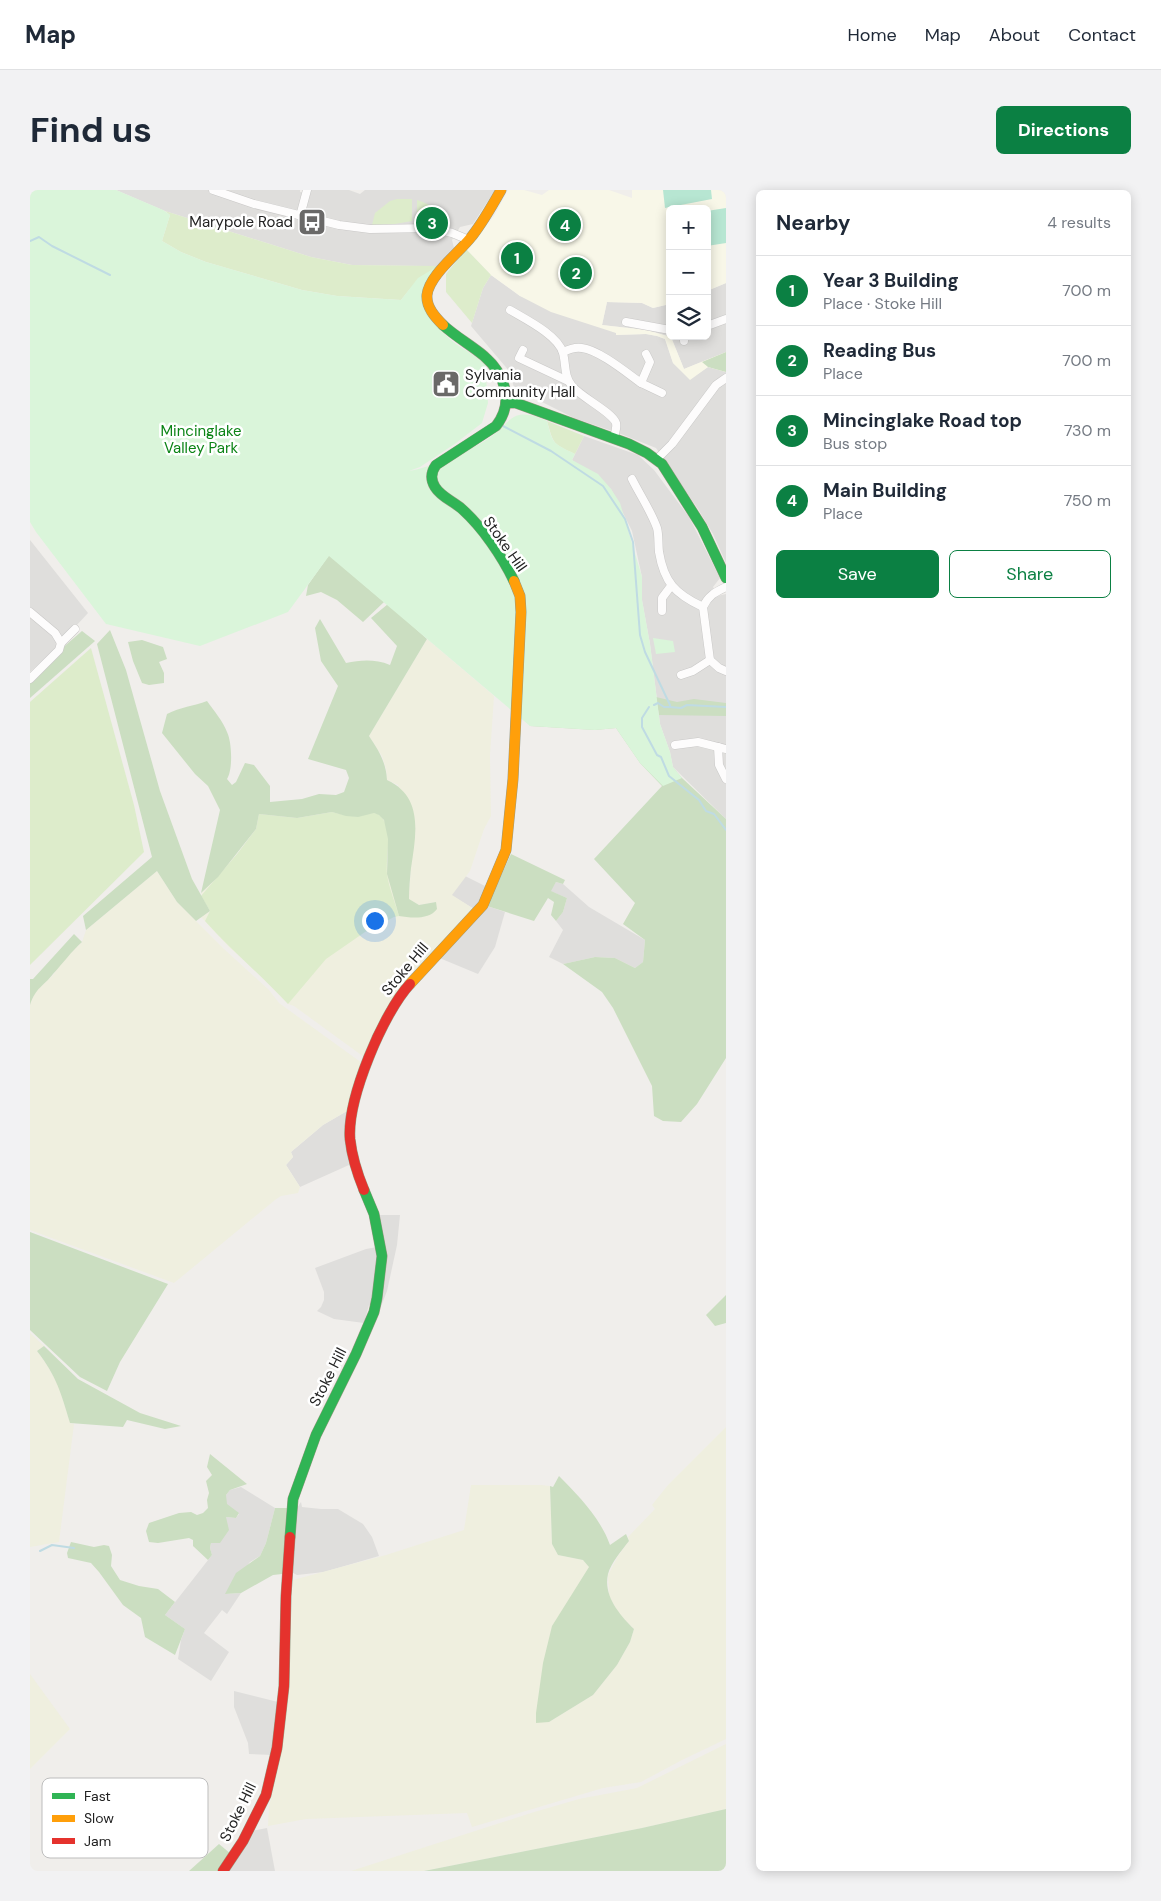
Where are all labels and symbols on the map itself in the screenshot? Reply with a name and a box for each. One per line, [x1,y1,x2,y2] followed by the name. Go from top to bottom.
[416,204,448,242] pin: 3
[549,206,581,244] pin: 4
[297,207,327,237] bus stop icon: Marypole Road
[189,212,293,232] place label: Marypole Road
[501,239,533,277] pin: 1
[560,254,592,292] pin: 2
[465,365,575,402] place label: Sylvania Community Hall
[431,369,461,399] public building icon: Sylvania Community Hall
[160,421,242,458] park label: Mincinglake Valley Park
[479,512,531,576] street label: Stoke Hill
[362,908,388,934] your location
[377,938,433,1000] street label: Stoke Hill
[305,1344,351,1410] street label: Stoke Hill
[42,1778,208,1858] legend
[215,1779,261,1845] street label: Stoke Hill
[84,1787,111,1805] text: Fast
[84,1809,114,1827] text: Slow
[84,1832,111,1850] text: Jam

